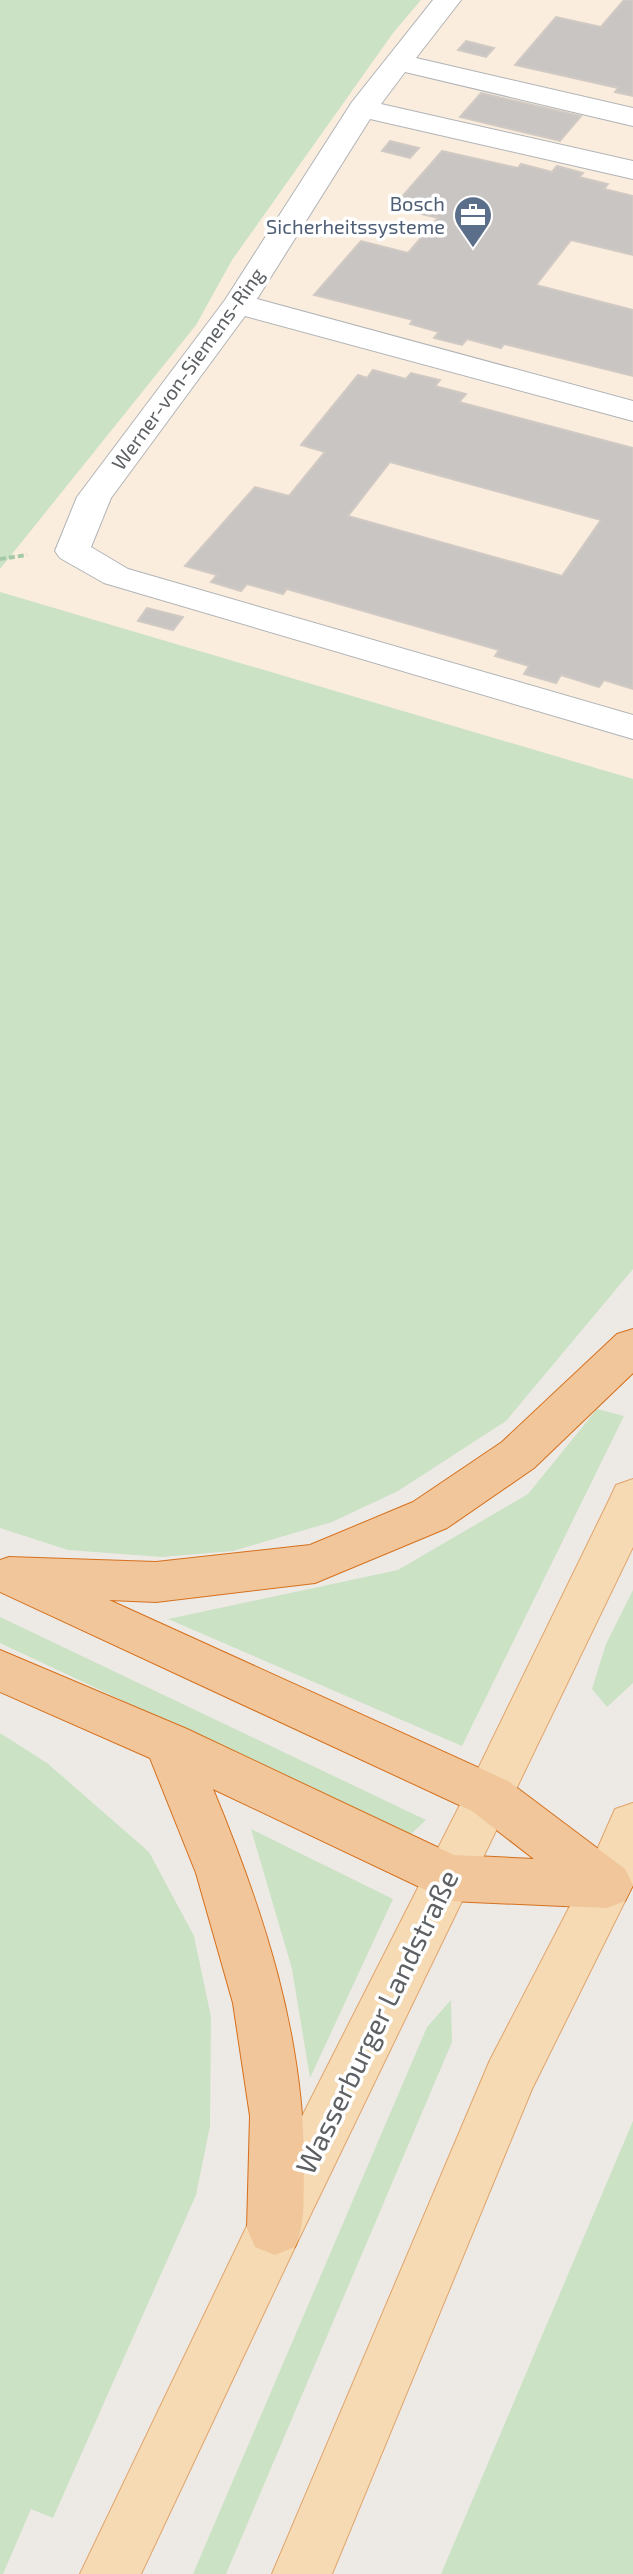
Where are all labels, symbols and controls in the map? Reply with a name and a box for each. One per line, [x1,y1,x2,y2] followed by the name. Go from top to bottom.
[266,191,445,238] place label: Bosch Sicherheitssysteme
[452,194,494,249] office icon: Bosch Sicherheitssysteme
[106,263,269,474] street label: Werner-von-Siemens-Ring
[288,1864,465,2179] street label: Wasserburger Landstraße

